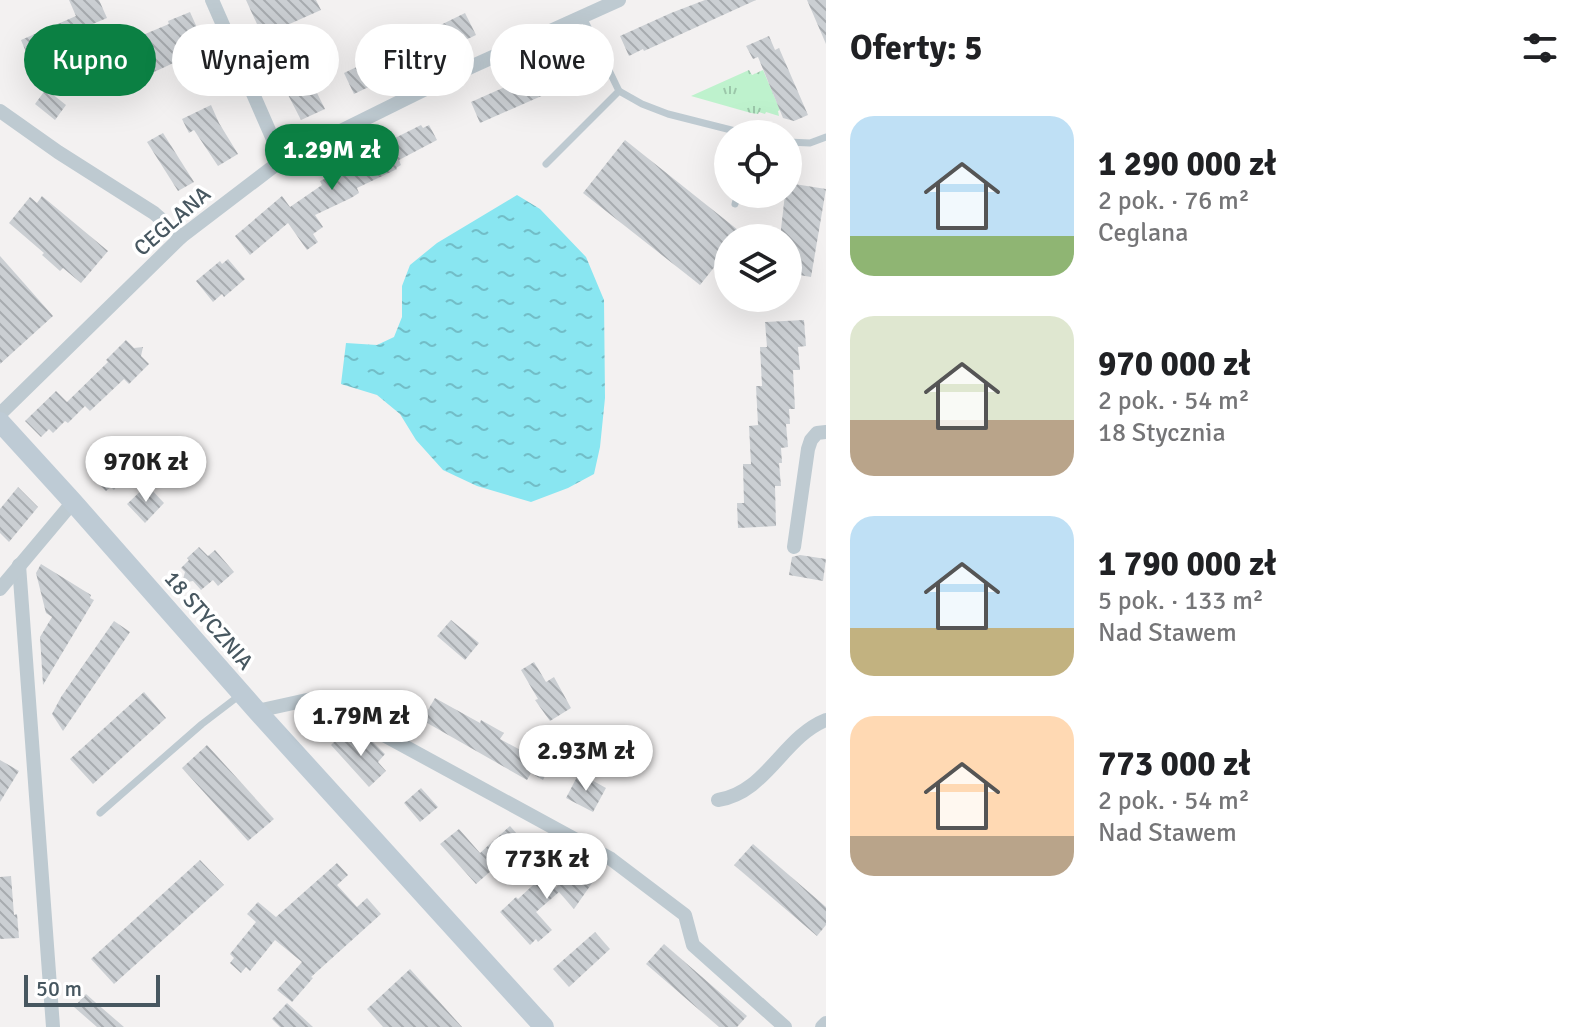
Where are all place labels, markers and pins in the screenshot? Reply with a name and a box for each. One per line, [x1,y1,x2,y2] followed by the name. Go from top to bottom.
[249,124,415,192] pin: 1.29M zł
[72,436,220,504] pin: 970K zł
[278,690,444,758] pin: 1.79M zł
[503,725,669,793] pin: 2.93M zł
[473,833,621,901] pin: 773K zł

